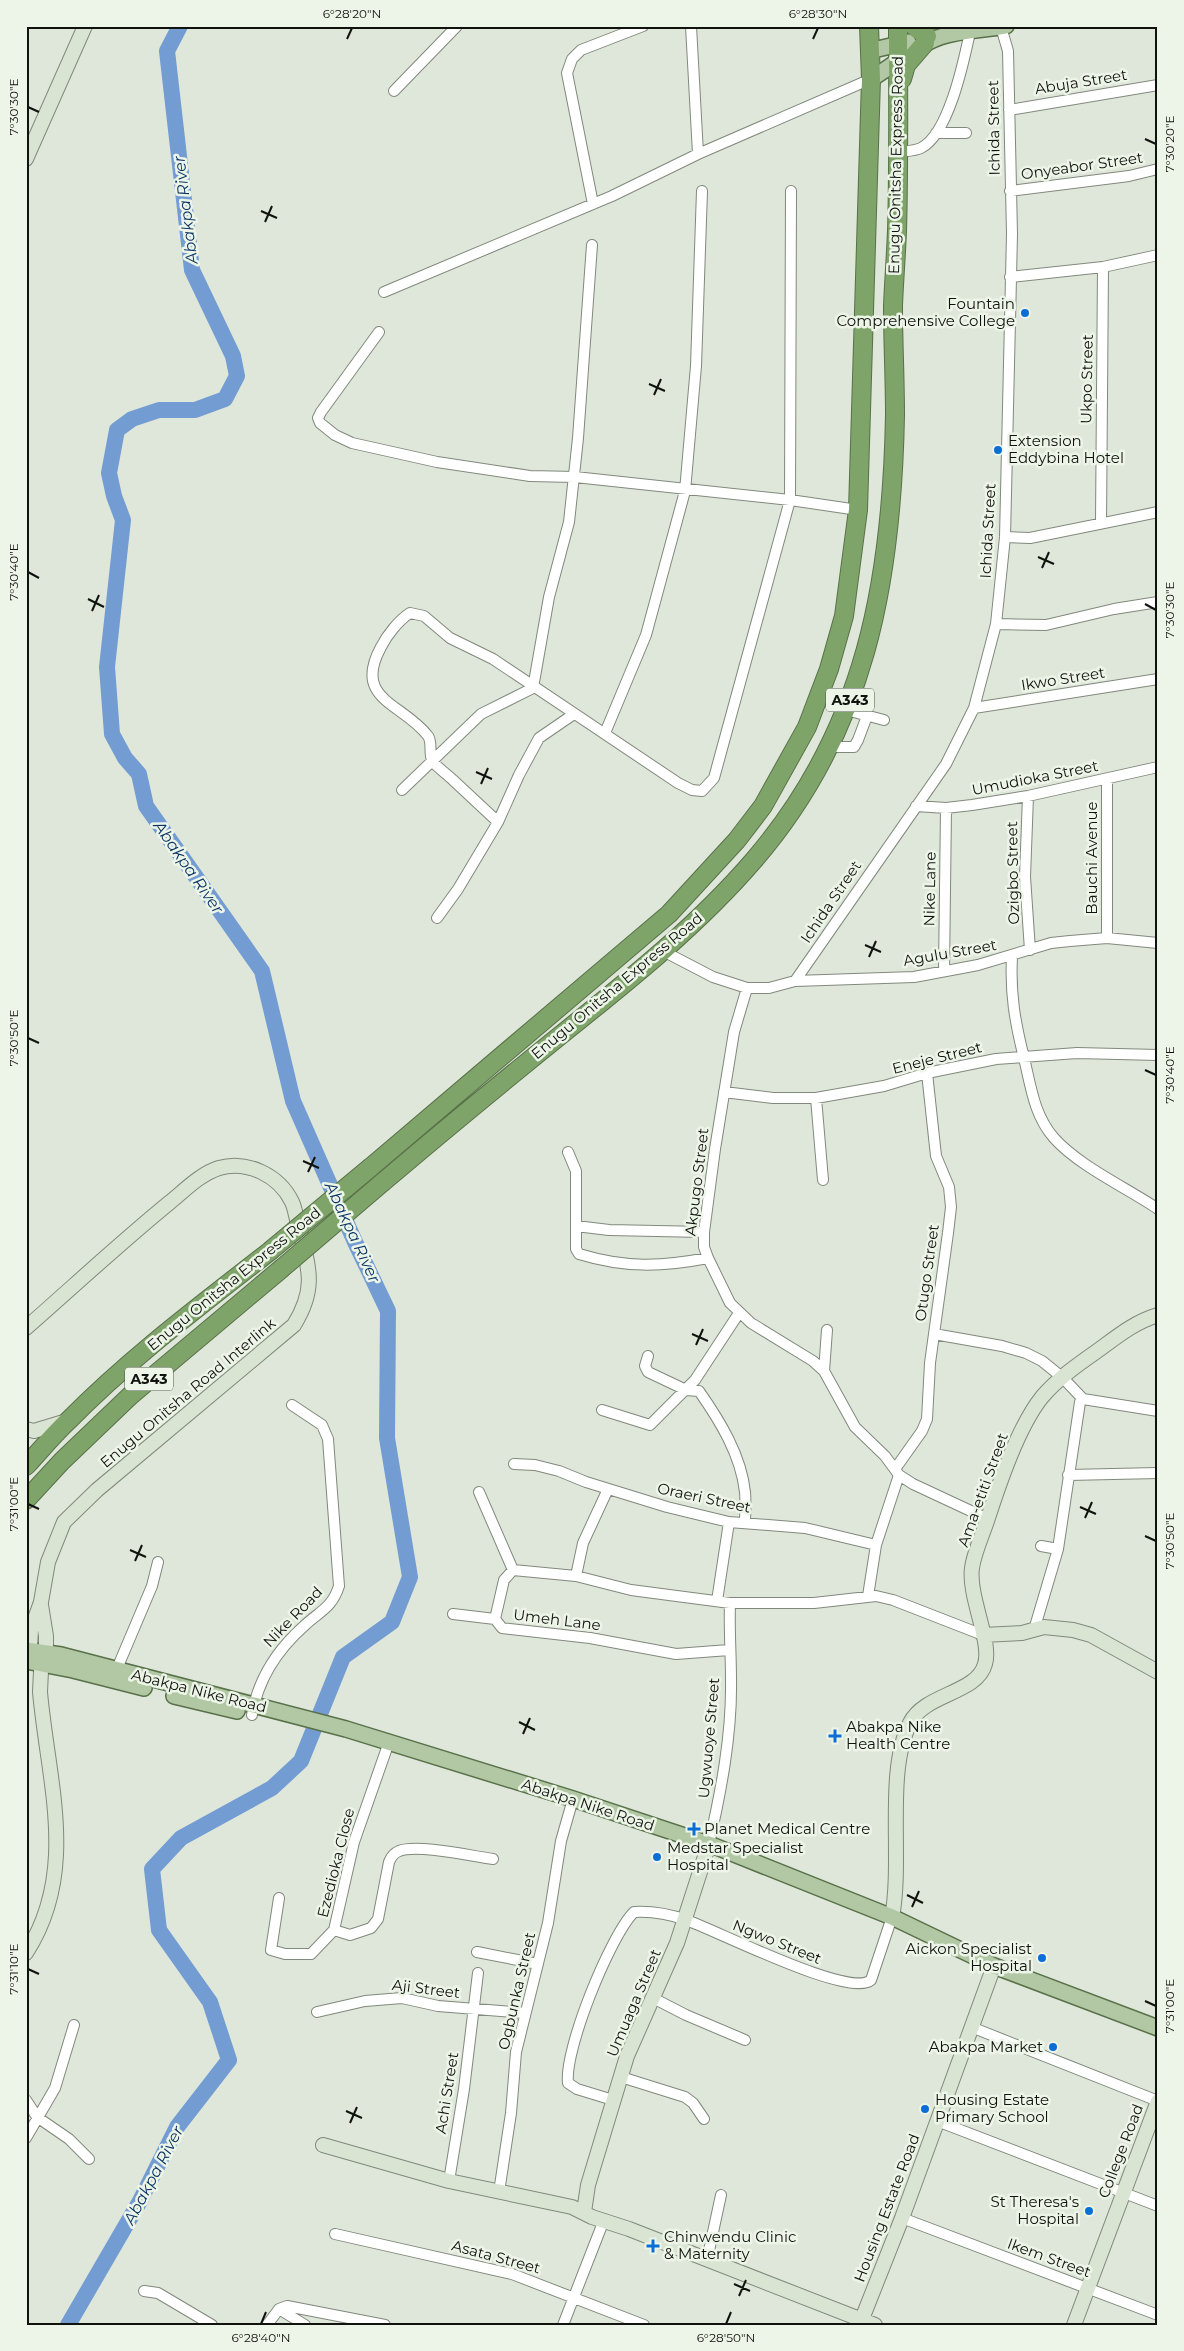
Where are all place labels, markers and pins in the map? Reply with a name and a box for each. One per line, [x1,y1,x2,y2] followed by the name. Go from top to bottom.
[837,294,1015,330] place label: Fountain Comprehensive College
[1019,307,1031,319] marker: Fountain Comprehensive College
[1008,431,1124,467] place label: Extension Eddybina Hotel
[992,444,1004,456] marker: Extension Eddybina Hotel
[846,1717,950,1753] place label: Abakpa Nike Health Centre
[828,1729,842,1743] marker: Abakpa Nike Health Centre
[704,1819,870,1838] place label: Planet Medical Centre
[688,1823,700,1835] marker: Planet Medical Centre
[667,1838,804,1874] place label: Medstar Specialist Hospital
[651,1851,663,1863] marker: Medstar Specialist Hospital
[906,1939,1032,1975] place label: Aickon Specialist Hospital
[1036,1952,1048,1964] marker: Aickon Specialist Hospital
[929,2037,1043,2056] place label: Abakpa Market
[1047,2041,1059,2053] marker: Abakpa Market
[935,2090,1049,2126] place label: Housing Estate Primary School
[919,2103,931,2115] marker: Housing Estate Primary School
[991,2192,1079,2228] place label: St Theresa's Hospital
[1083,2205,1095,2217] marker: St Theresa's Hospital
[664,2227,796,2263] place label: Chinwendu Clinic & Maternity
[646,2239,660,2253] marker: Chinwendu Clinic & Maternity

